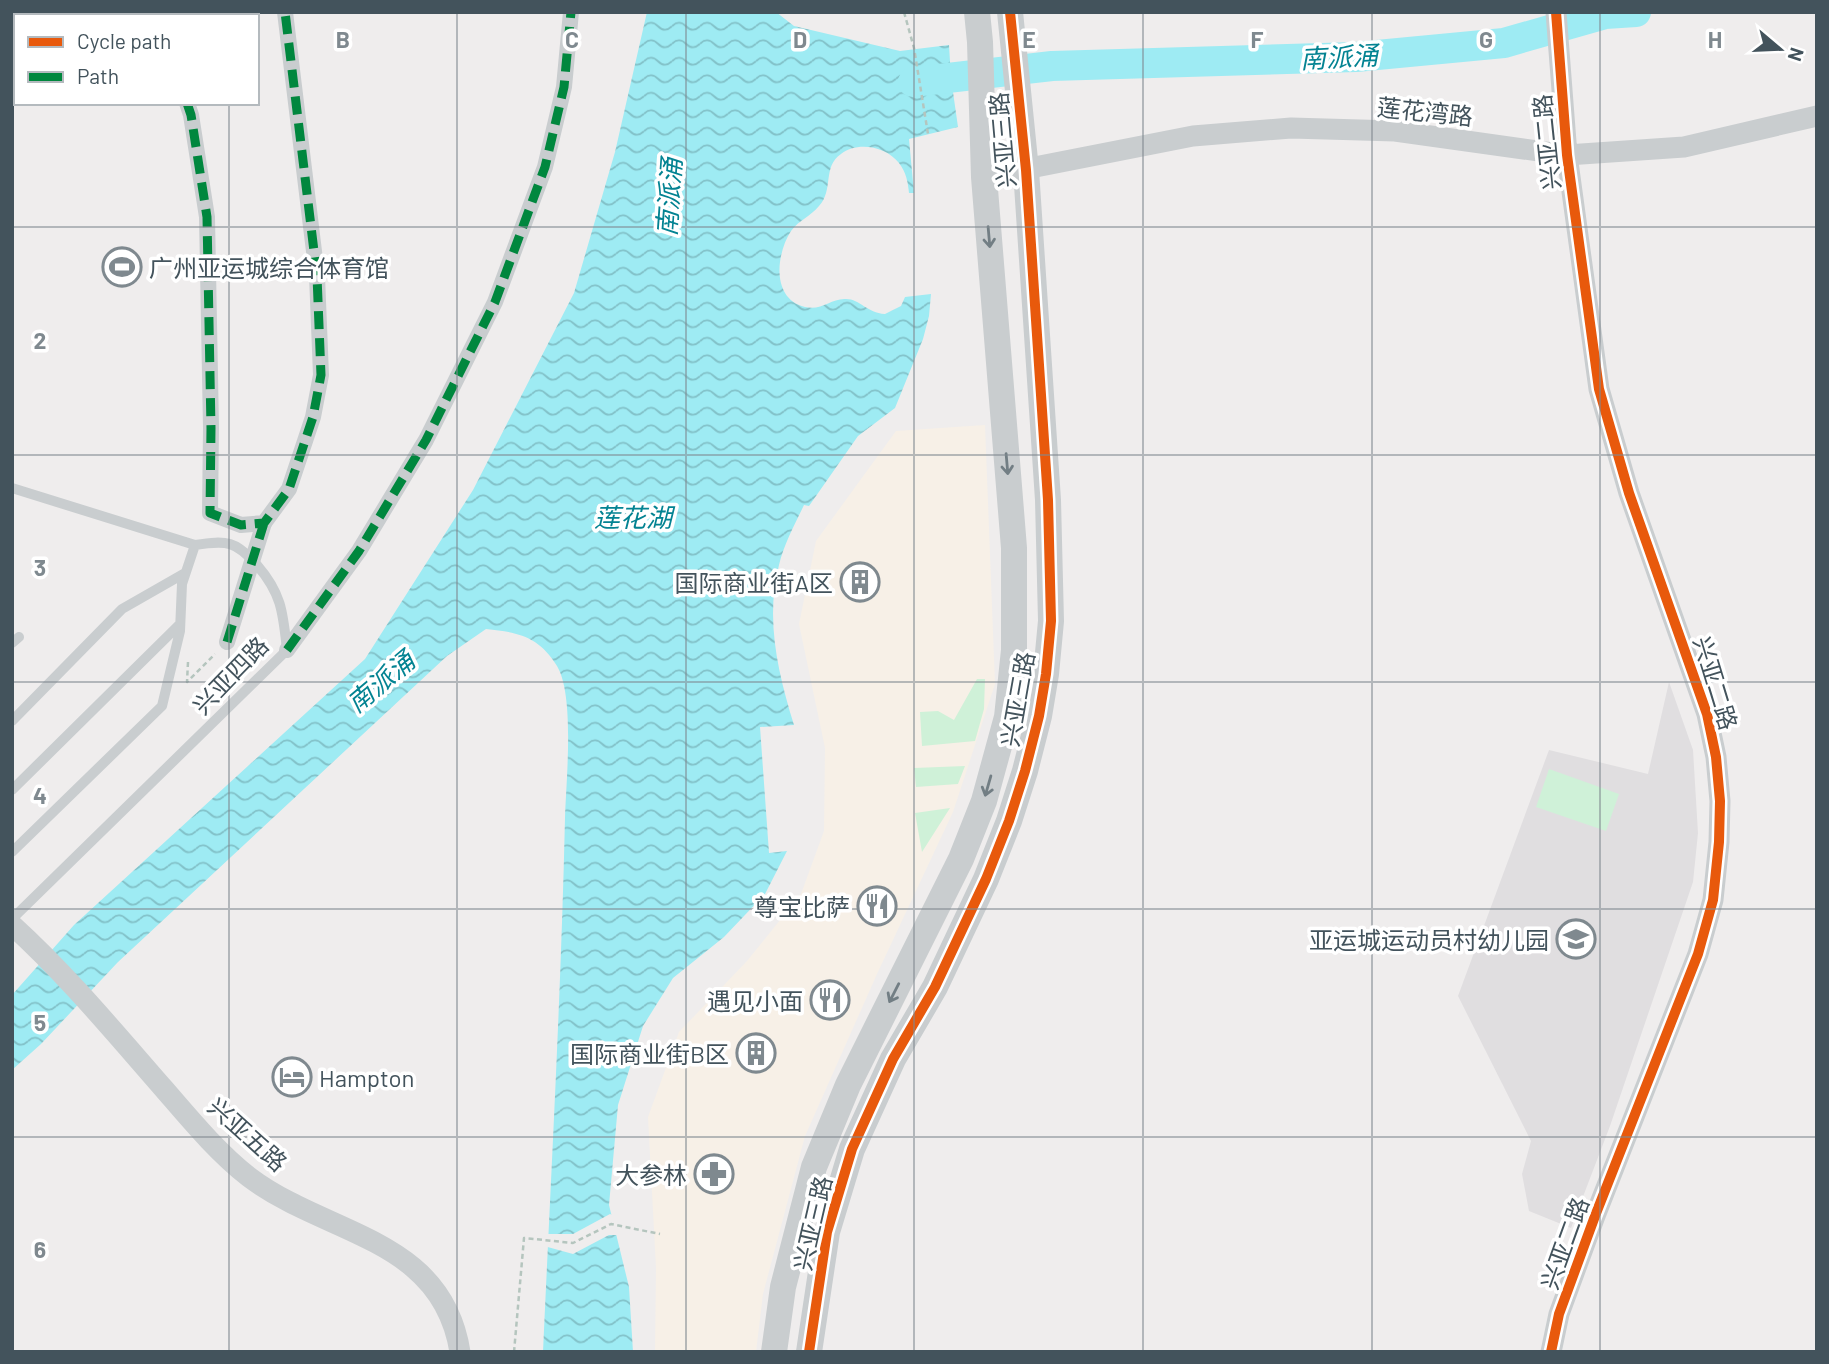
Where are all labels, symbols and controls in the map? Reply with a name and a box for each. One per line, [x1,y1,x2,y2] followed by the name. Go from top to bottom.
[14,14,259,105] legend
[1745,14,1815,84] north arrow
[336,25,350,53] text: B
[565,25,579,53] text: C
[793,25,807,53] text: D
[1022,25,1036,53] text: E
[1251,25,1264,53] text: F
[1479,25,1493,53] text: G
[1708,25,1722,53] text: H
[77,28,171,53] text: Cycle path
[1299,38,1382,74] water label: 南派涌
[1784,45,1809,64] text: N
[77,63,119,88] text: Path
[983,91,1021,189] street label: 兴亚三路
[1376,92,1474,130] street label: 莲花湾路
[1527,93,1565,191] street label: 兴亚二路
[650,154,686,237] water label: 南派涌
[983,226,996,248] one-way arrow
[101,246,143,288] sports icon: 广州亚运城综合体育馆
[149,253,389,282] place label: 广州亚运城综合体育馆
[34,326,46,354] text: 2
[1001,452,1014,475] one-way arrow
[594,501,676,532] water label: 莲花湖
[34,553,46,581] text: 3
[839,561,881,603] building icon: 国际商业街A区
[674,568,833,597] place label: 国际商业街A区
[186,630,274,720] street label: 兴亚四路
[1688,633,1744,733] street label: 兴亚二路
[340,642,422,718] water label: 南派涌
[994,649,1040,749] street label: 兴亚三路
[980,775,993,797] one-way arrow
[33,781,47,809] text: 4
[856,885,898,927] restaurant icon: 尊宝比萨
[754,892,850,921] place label: 尊宝比萨
[1555,918,1597,960] school or university icon: 亚运城运动员村幼儿园
[1309,925,1549,954] place label: 亚运城运动员村幼儿园
[809,979,851,1021] restaurant icon: 遇见小面
[886,982,900,1003] one-way arrow
[707,986,803,1015] place label: 遇见小面
[34,1008,46,1036] text: 5
[735,1032,777,1074] building icon: 国际商业街B区
[570,1039,729,1068] place label: 国际商业街B区
[271,1056,313,1098] hotel icon: Hampton
[319,1063,414,1092] place label: Hampton
[203,1091,293,1177] street label: 兴亚五路
[693,1153,735,1195] pharmacy icon: 大参林
[615,1160,687,1189] place label: 大参林
[787,1173,837,1273] street label: 兴亚三路
[1534,1193,1594,1293] street label: 兴亚二路
[34,1235,46,1263] text: 6

